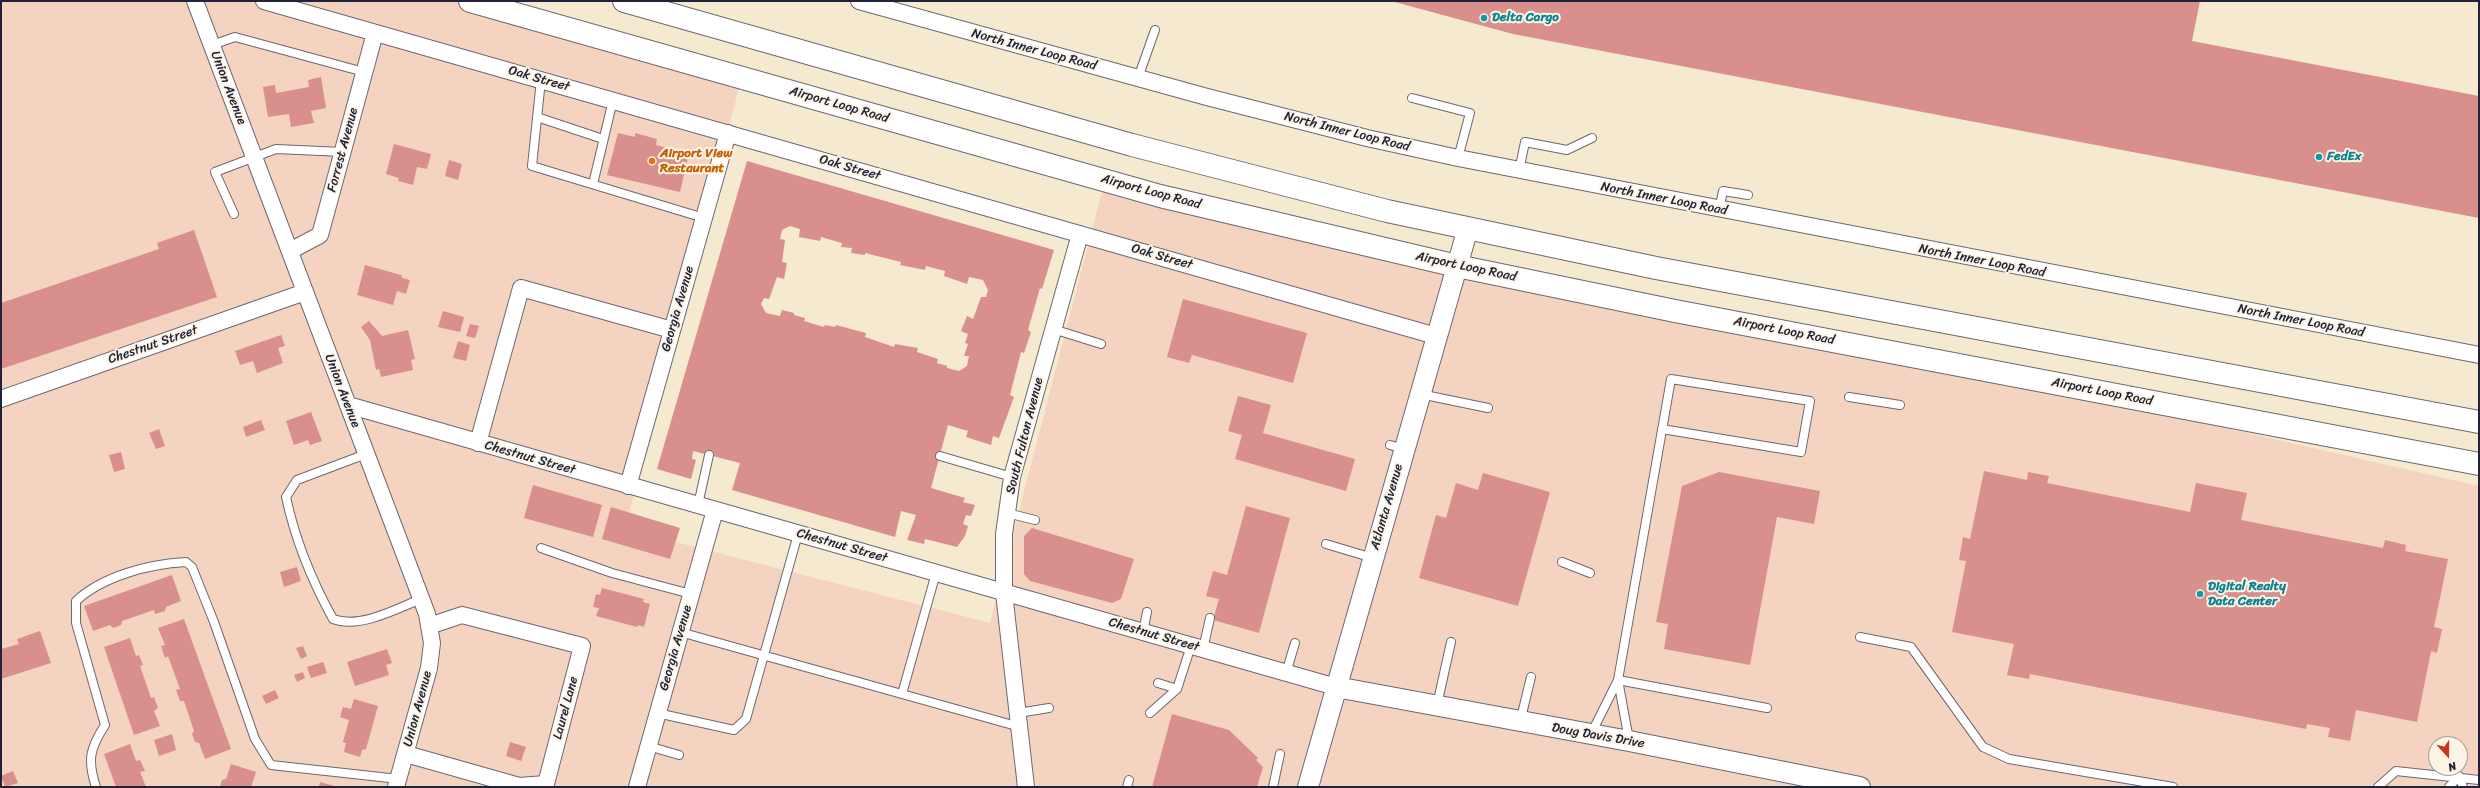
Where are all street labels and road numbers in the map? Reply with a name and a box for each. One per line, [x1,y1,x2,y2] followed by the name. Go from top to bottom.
[970,26,1098,74] street label: North Inner Loop Road
[207,49,249,127] street label: Union Avenue
[507,63,571,95] street label: Oak Street
[788,83,890,127] street label: Airport Loop Road
[324,106,362,194] street label: Forrest Avenue
[1283,109,1411,155] street label: North Inner Loop Road
[818,152,882,184] street label: Oak Street
[1099,171,1203,213] street label: Airport Loop Road
[1599,179,1729,219] street label: North Inner Loop Road
[1130,241,1194,273] street label: Oak Street
[1917,241,2047,281] street label: North Inner Loop Road
[1414,249,1518,285] street label: Airport Loop Road
[658,264,698,354] street label: Georgia Avenue
[2236,301,2366,341] street label: North Inner Loop Road
[1732,314,1836,348] street label: Airport Loop Road
[106,322,200,368] street label: Chestnut Street
[321,352,363,430] street label: Union Avenue
[2050,375,2154,409] street label: Airport Loop Road
[1003,376,1047,496] street label: South Fulton Avenue
[483,438,577,478] street label: Chestnut Street
[1367,462,1407,552] street label: Atlanta Avenue
[795,526,889,566] street label: Chestnut Street
[656,603,696,693] street label: Georgia Avenue
[1107,615,1201,655] street label: Chestnut Street
[400,669,436,749] street label: Union Avenue
[550,675,582,741] street label: Laurel Lane
[1550,720,1646,752] street label: Doug Davis Drive

